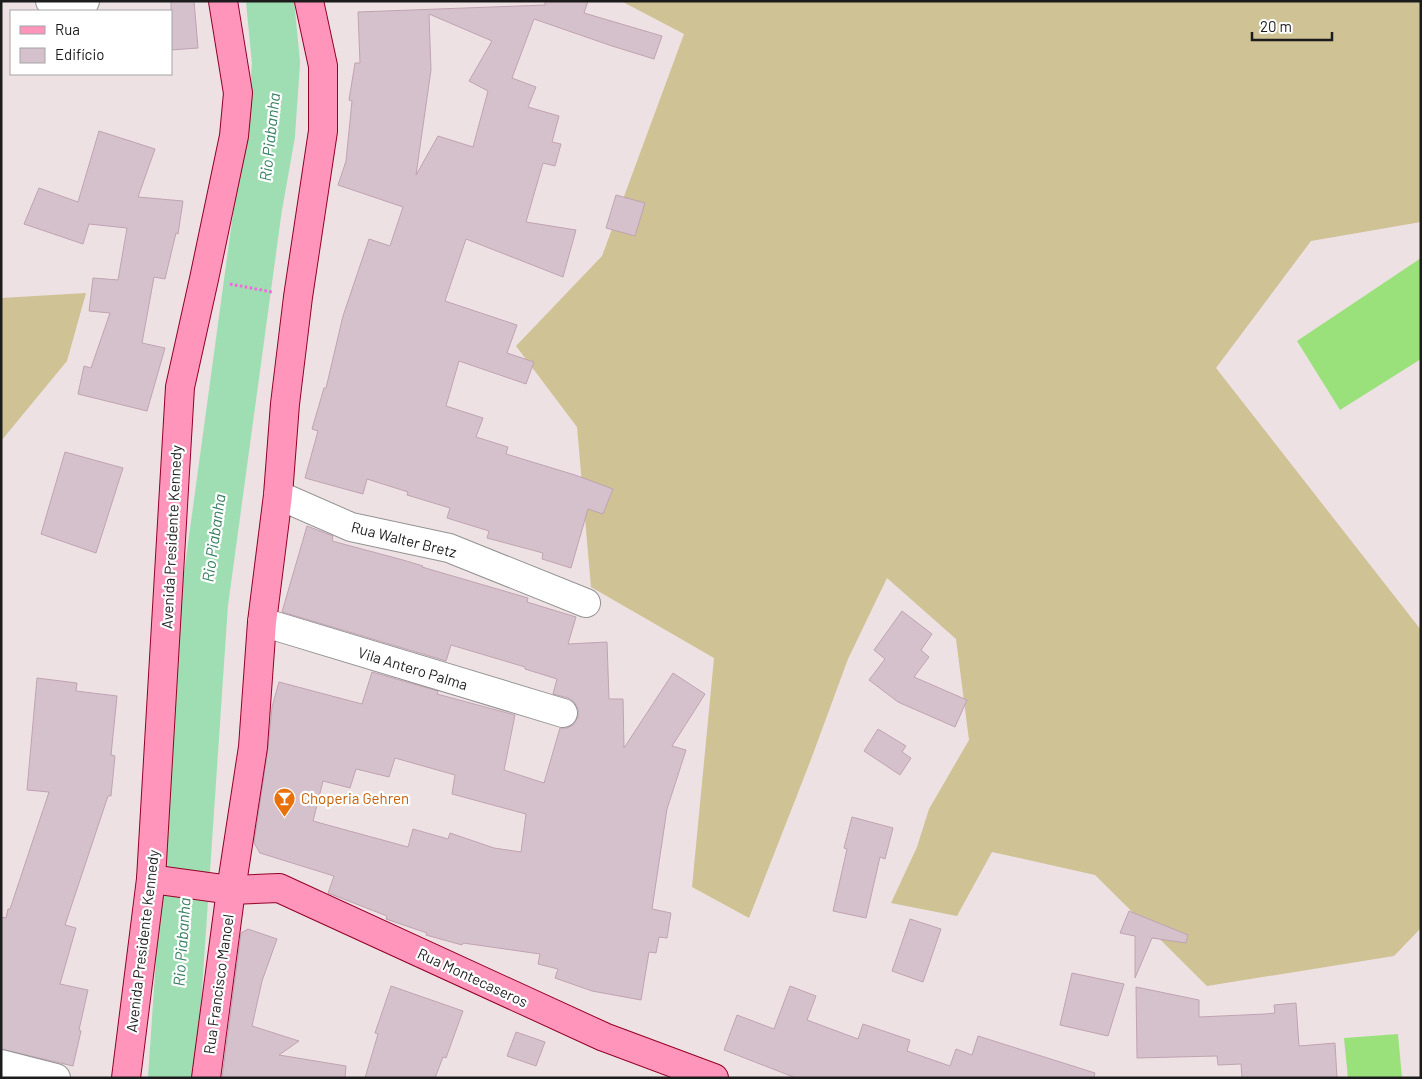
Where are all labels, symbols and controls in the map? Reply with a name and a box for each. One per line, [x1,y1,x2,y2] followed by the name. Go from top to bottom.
[10,10,172,75] legend
[1252,10,1332,42] scale bar
[1260,17,1292,35] text: 20 m
[55,20,80,38] text: Rua
[55,45,104,63] text: Edifício
[255,92,283,182] water label: Rio Piabanha
[157,445,185,629] street label: Avenida Presidente Kennedy
[197,493,229,583] water label: Rio Piabanha
[349,517,459,561] street label: Rua Walter Bretz
[356,643,470,693] street label: Vila Antero Palma
[273,786,297,817] bar icon: Choperia Gehren
[301,789,409,807] place label: Choperia Gehren
[122,848,162,1033] street label: Avenida Presidente Kennedy
[168,897,194,987] water label: Rio Piabanha
[199,913,237,1055] street label: Rua Francisco Manoel
[415,944,531,1010] street label: Rua Montecaseros

